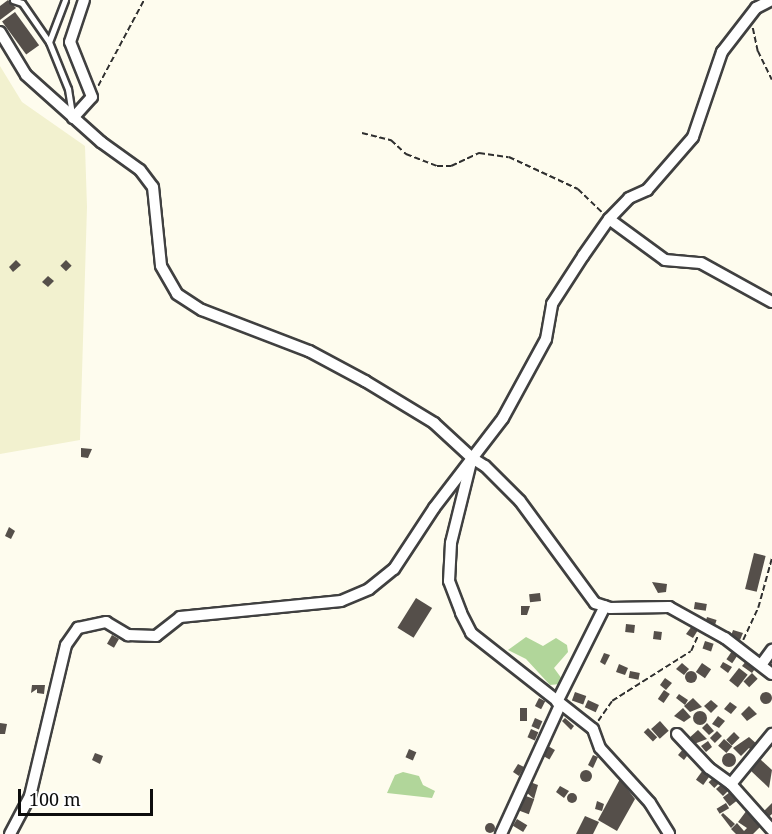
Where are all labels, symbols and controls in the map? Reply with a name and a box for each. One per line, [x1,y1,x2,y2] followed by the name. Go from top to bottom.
[21,777,156,815] scale bar
[29,787,81,811] text: 100 m

